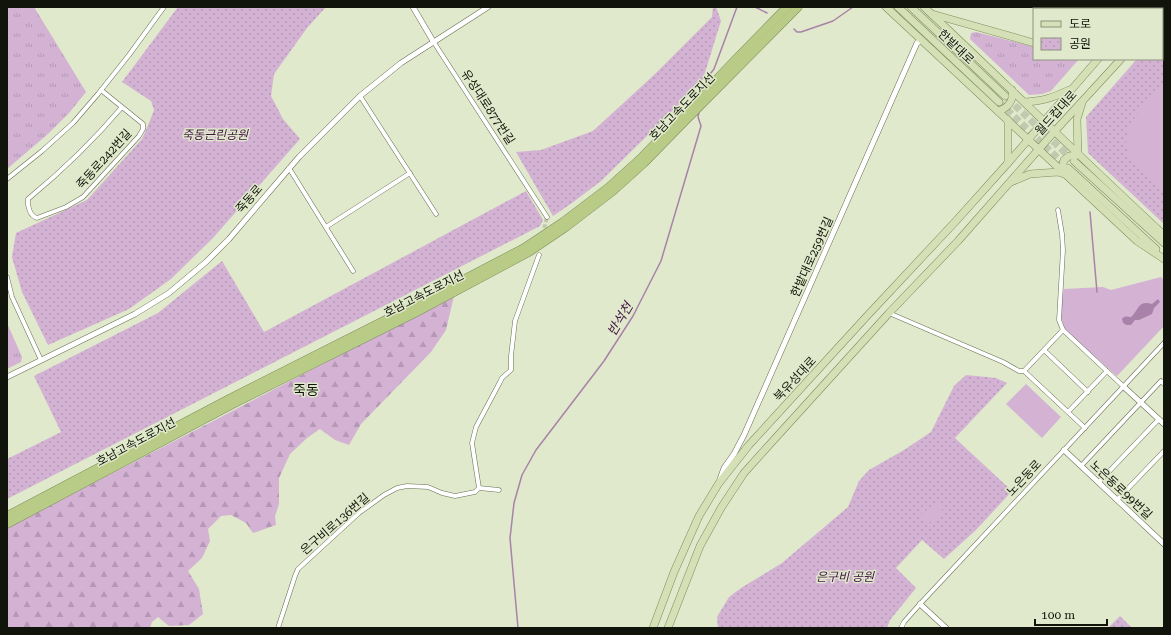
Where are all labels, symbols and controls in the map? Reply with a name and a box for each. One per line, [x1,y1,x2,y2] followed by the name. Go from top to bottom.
[1033,8,1163,60] legend
[1069,17,1091,31] text: 도로
[935,27,977,67] street label: 한밭대로
[1069,37,1091,51] text: 공원
[459,67,517,147] street label: 유성대로877번길
[646,70,718,144] street label: 호남고속도로지선
[1032,88,1080,138] street label: 월드컵대로
[74,126,134,192] street label: 죽동로242번길
[182,128,249,142] park label: 죽동근린공원
[233,182,265,216] street label: 죽동로
[788,215,836,299] street label: 한밭대로259번길
[381,268,467,320] street label: 호남고속도로지선
[604,299,636,338] water label: 반석천
[771,354,819,404] street label: 북유성대로
[293,382,319,398] district label: 죽동
[94,415,178,469] street label: 호남고속도로지선
[1004,457,1044,499] street label: 노은동로
[1087,458,1155,522] street label: 노은동로99번길
[298,490,372,558] street label: 은구비로136번길
[816,570,875,584] park label: 은구비 공원
[1035,601,1107,627] scale bar
[1041,608,1075,622] text: 100 m

